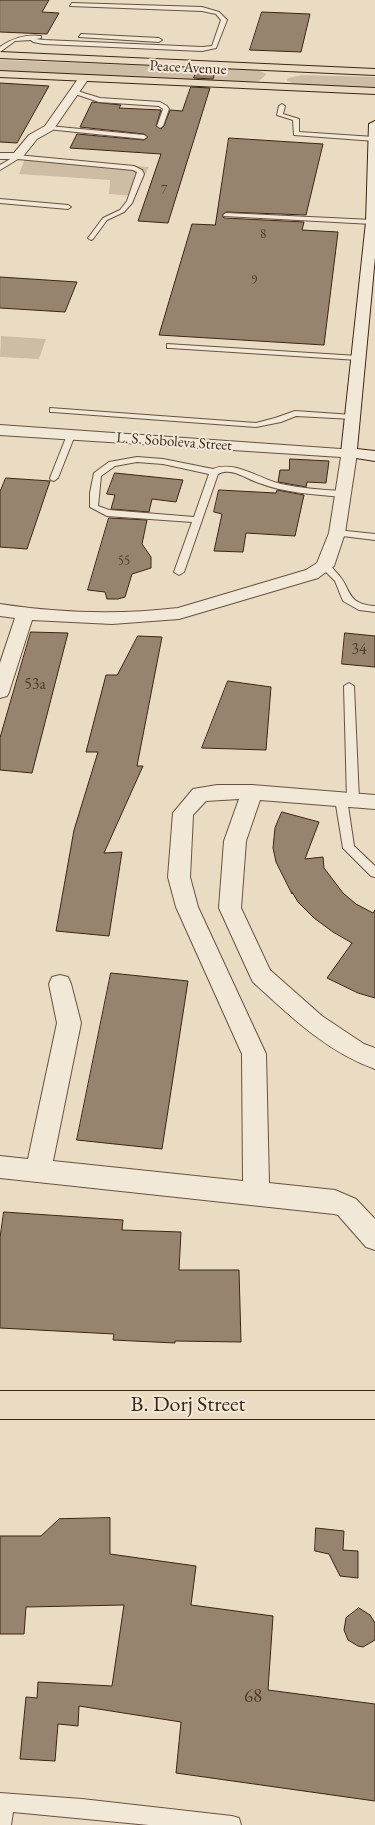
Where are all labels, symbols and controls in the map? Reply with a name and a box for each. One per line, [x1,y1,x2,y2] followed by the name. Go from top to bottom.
[149,57,227,79] street label: Peace Avenue
[161,182,167,198] house number: 7
[260,226,266,242] house number: 8
[251,272,257,288] house number: 9
[116,429,232,455] street label: L. S. Soboleva Street
[118,553,130,569] house number: 55
[351,640,367,660] house number: 34
[24,675,46,695] house number: 53a
[131,1392,245,1418] street label: B. Dorj Street
[244,1686,262,1708] house number: 68

